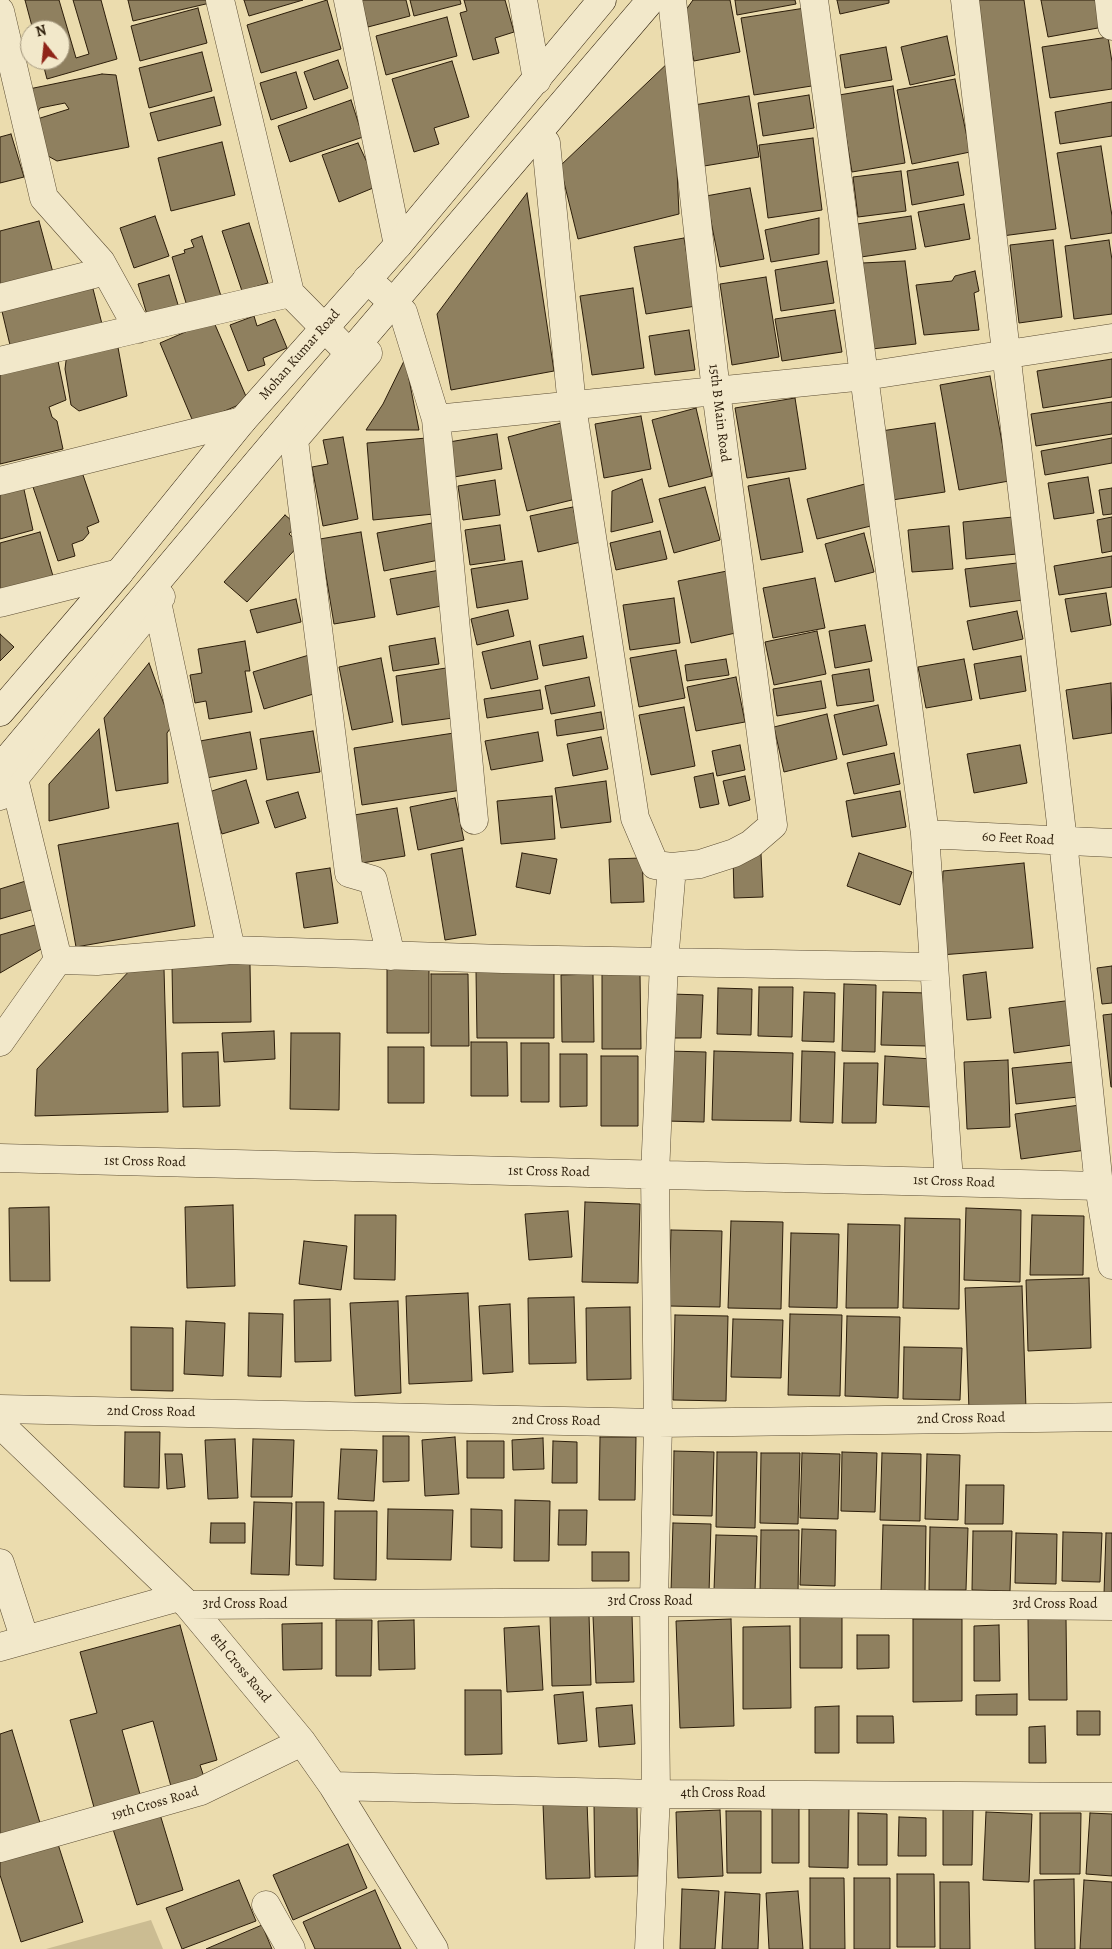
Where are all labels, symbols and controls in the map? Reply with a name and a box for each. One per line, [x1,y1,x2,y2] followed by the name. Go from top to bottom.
[20,20,70,70] north arrow
[33,21,49,42] text: N
[256,306,344,404] street label: Mohan Kumar Road
[705,363,733,463] street label: 15th B Main Road
[981,829,1055,849] street label: 60 Feet Road
[104,1153,186,1171] street label: 1st Cross Road
[508,1163,590,1181] street label: 1st Cross Road
[913,1172,995,1192] street label: 1st Cross Road
[107,1403,195,1421] street label: 2nd Cross Road
[917,1410,1005,1428] street label: 2nd Cross Road
[512,1412,600,1430] street label: 2nd Cross Road
[607,1594,693,1610] street label: 3rd Cross Road
[202,1597,288,1613] street label: 3rd Cross Road
[1012,1597,1098,1613] street label: 3rd Cross Road
[206,1630,274,1706] street label: 8th Cross Road
[109,1784,201,1824] street label: 19th Cross Road
[680,1786,766,1802] street label: 4th Cross Road

